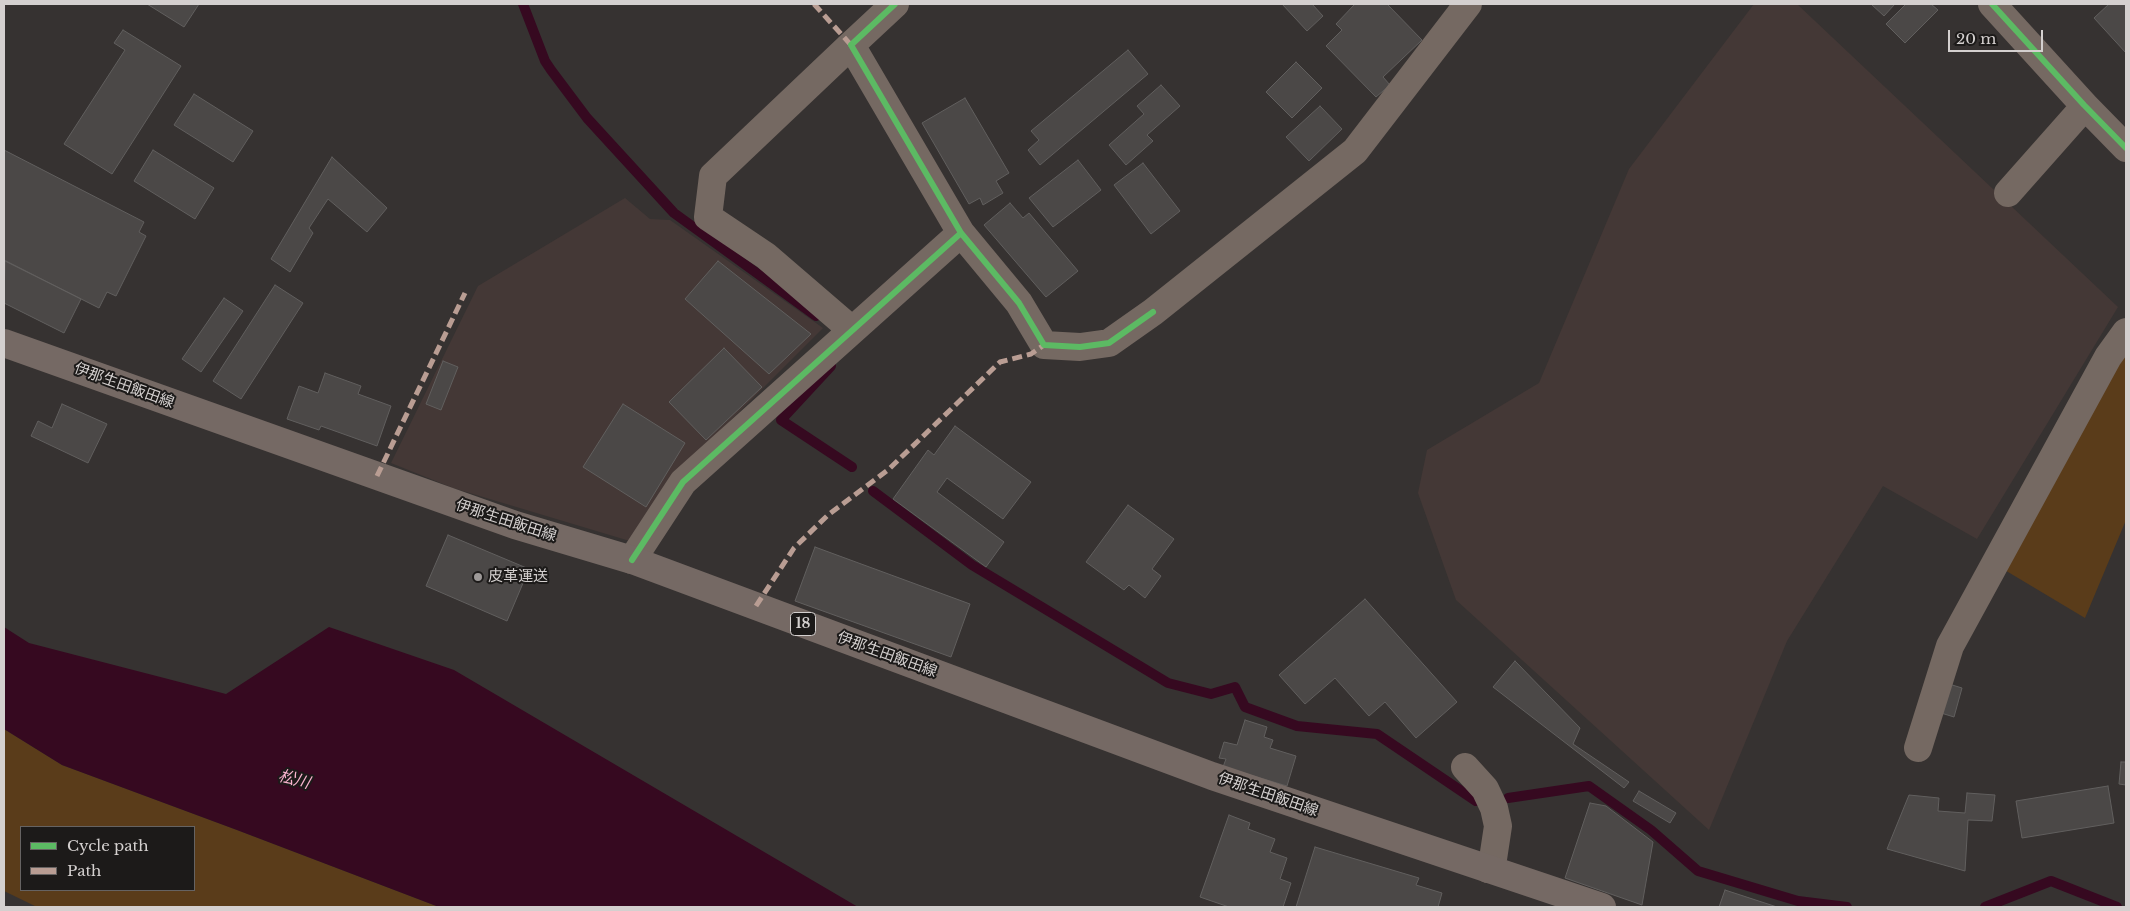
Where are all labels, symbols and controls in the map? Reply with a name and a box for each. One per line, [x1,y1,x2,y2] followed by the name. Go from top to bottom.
[1950,20,2045,52] scale bar
[1956,29,1996,48] text: 20 m
[72,360,176,412] street label: 伊那生田飯田線
[453,496,559,546] street label: 伊那生田飯田線
[488,568,548,586] place label: 皮革運送
[472,571,484,583] marker: 皮革運送
[790,612,816,636] road number: 18
[835,629,939,681] street label: 伊那生田飯田線
[276,767,312,793] water label: 松川
[1215,769,1321,821] street label: 伊那生田飯田線
[20,826,195,891] legend
[67,836,149,855] text: Cycle path
[67,861,101,880] text: Path

